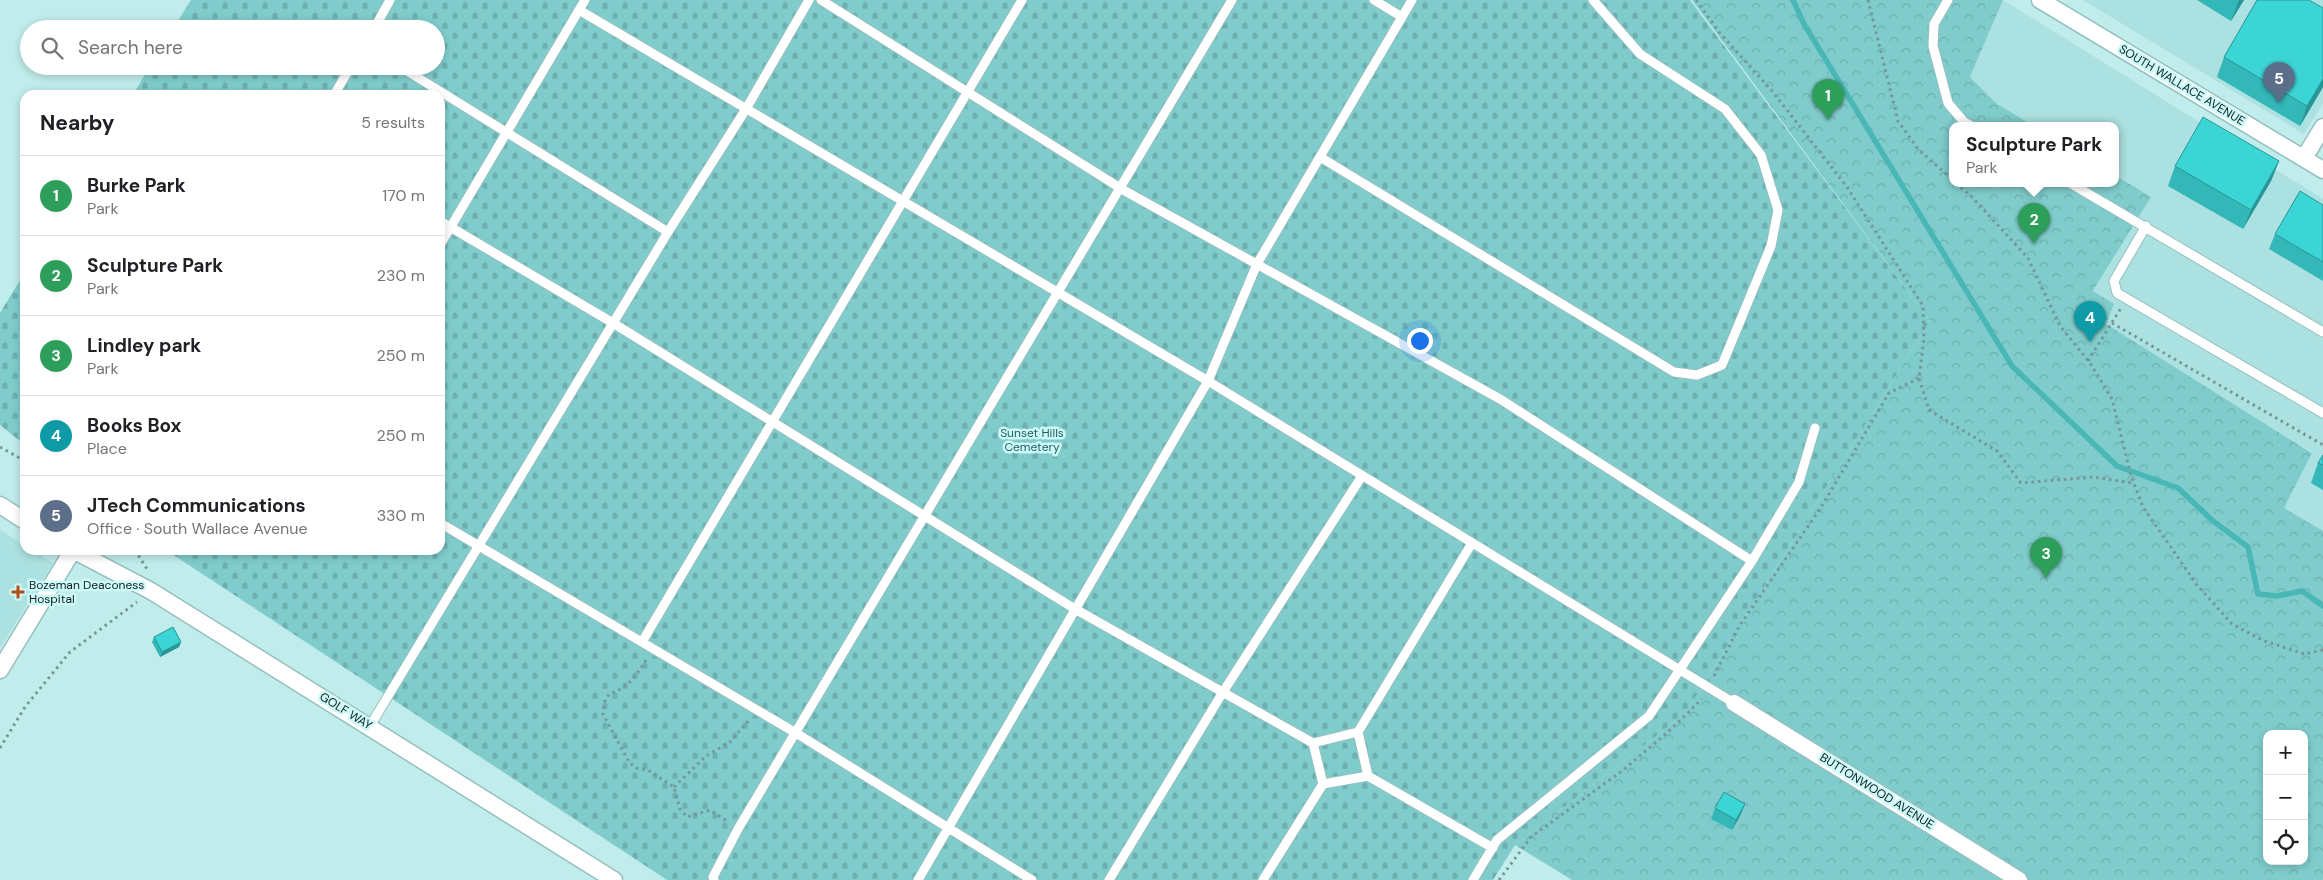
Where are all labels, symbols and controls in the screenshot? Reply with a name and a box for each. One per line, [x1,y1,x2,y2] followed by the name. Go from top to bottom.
[20,20,445,75] search box
[38,34,66,62] icon: search
[78,35,183,60] text: Search here
[2116,41,2248,129] street label: SOUTH WALLACE AVENUE
[2263,62,2295,103] pin: 5
[1812,79,1844,120] pin: 1
[40,109,114,137] text: Nearby
[361,112,425,133] text: 5 results
[1949,122,2119,187] popup
[1966,132,2102,157] text: Sculpture Park
[1966,157,1997,178] text: Park
[87,173,186,198] text: Burke Park
[53,185,59,206] text: 1
[382,185,425,206] text: 170 m
[87,198,119,219] text: Park
[2018,203,2050,244] pin: 2
[87,253,223,278] text: Sculpture Park
[51,265,61,286] text: 2
[377,265,425,286] text: 230 m
[87,278,119,299] text: Park
[2074,301,2106,342] pin: 4
[1407,328,1433,354] your location
[87,333,201,358] text: Lindley park
[51,345,61,366] text: 3
[377,345,425,366] text: 250 m
[87,358,119,379] text: Park
[87,413,181,438] text: Books Box
[51,425,61,446] text: 4
[377,425,425,446] text: 250 m
[1000,425,1064,455] park label: Sunset Hills Cemetery
[87,438,127,459] text: Place
[87,493,306,518] text: JTech Communications
[51,505,61,526] text: 5
[377,505,425,526] text: 330 m
[87,518,308,539] text: Office · South Wallace Avenue
[2030,537,2062,578] pin: 3
[29,577,144,607] place label: Bozeman Deaconess Hospital
[11,585,25,599] marker: Bozeman Deaconess Hospital
[317,689,375,733] street label: GOLF WAY
[2263,730,2308,865] map controls
[2263,730,2308,775] button: +
[1817,749,1937,833] street label: BUTTONWOOD AVENUE
[2263,775,2308,820] button: −
[2263,820,2308,865] button: locate

